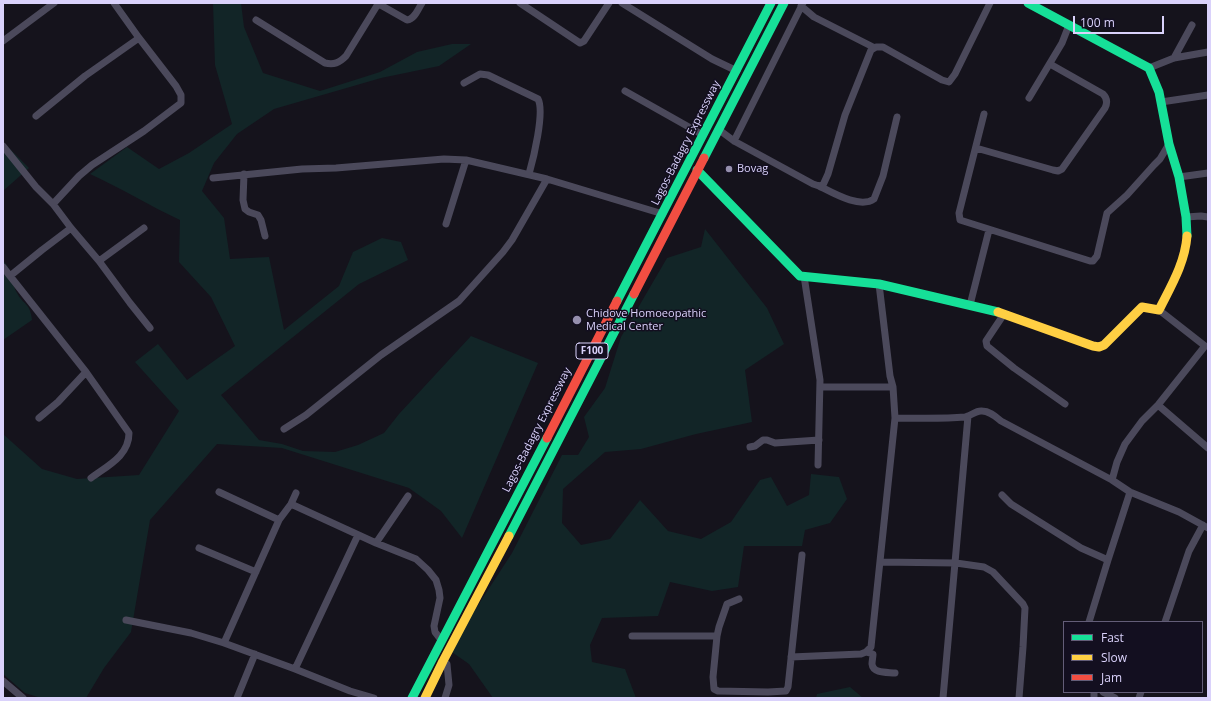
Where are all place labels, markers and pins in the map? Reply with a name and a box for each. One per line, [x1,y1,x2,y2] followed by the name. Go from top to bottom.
[737,162,768,176] place label: Bovag
[724,164,734,174] marker: Bovag
[586,307,706,333] place label: Chidove Homoeopathic Medical Center
[571,314,583,326] marker: Chidove Homoeopathic Medical Center

